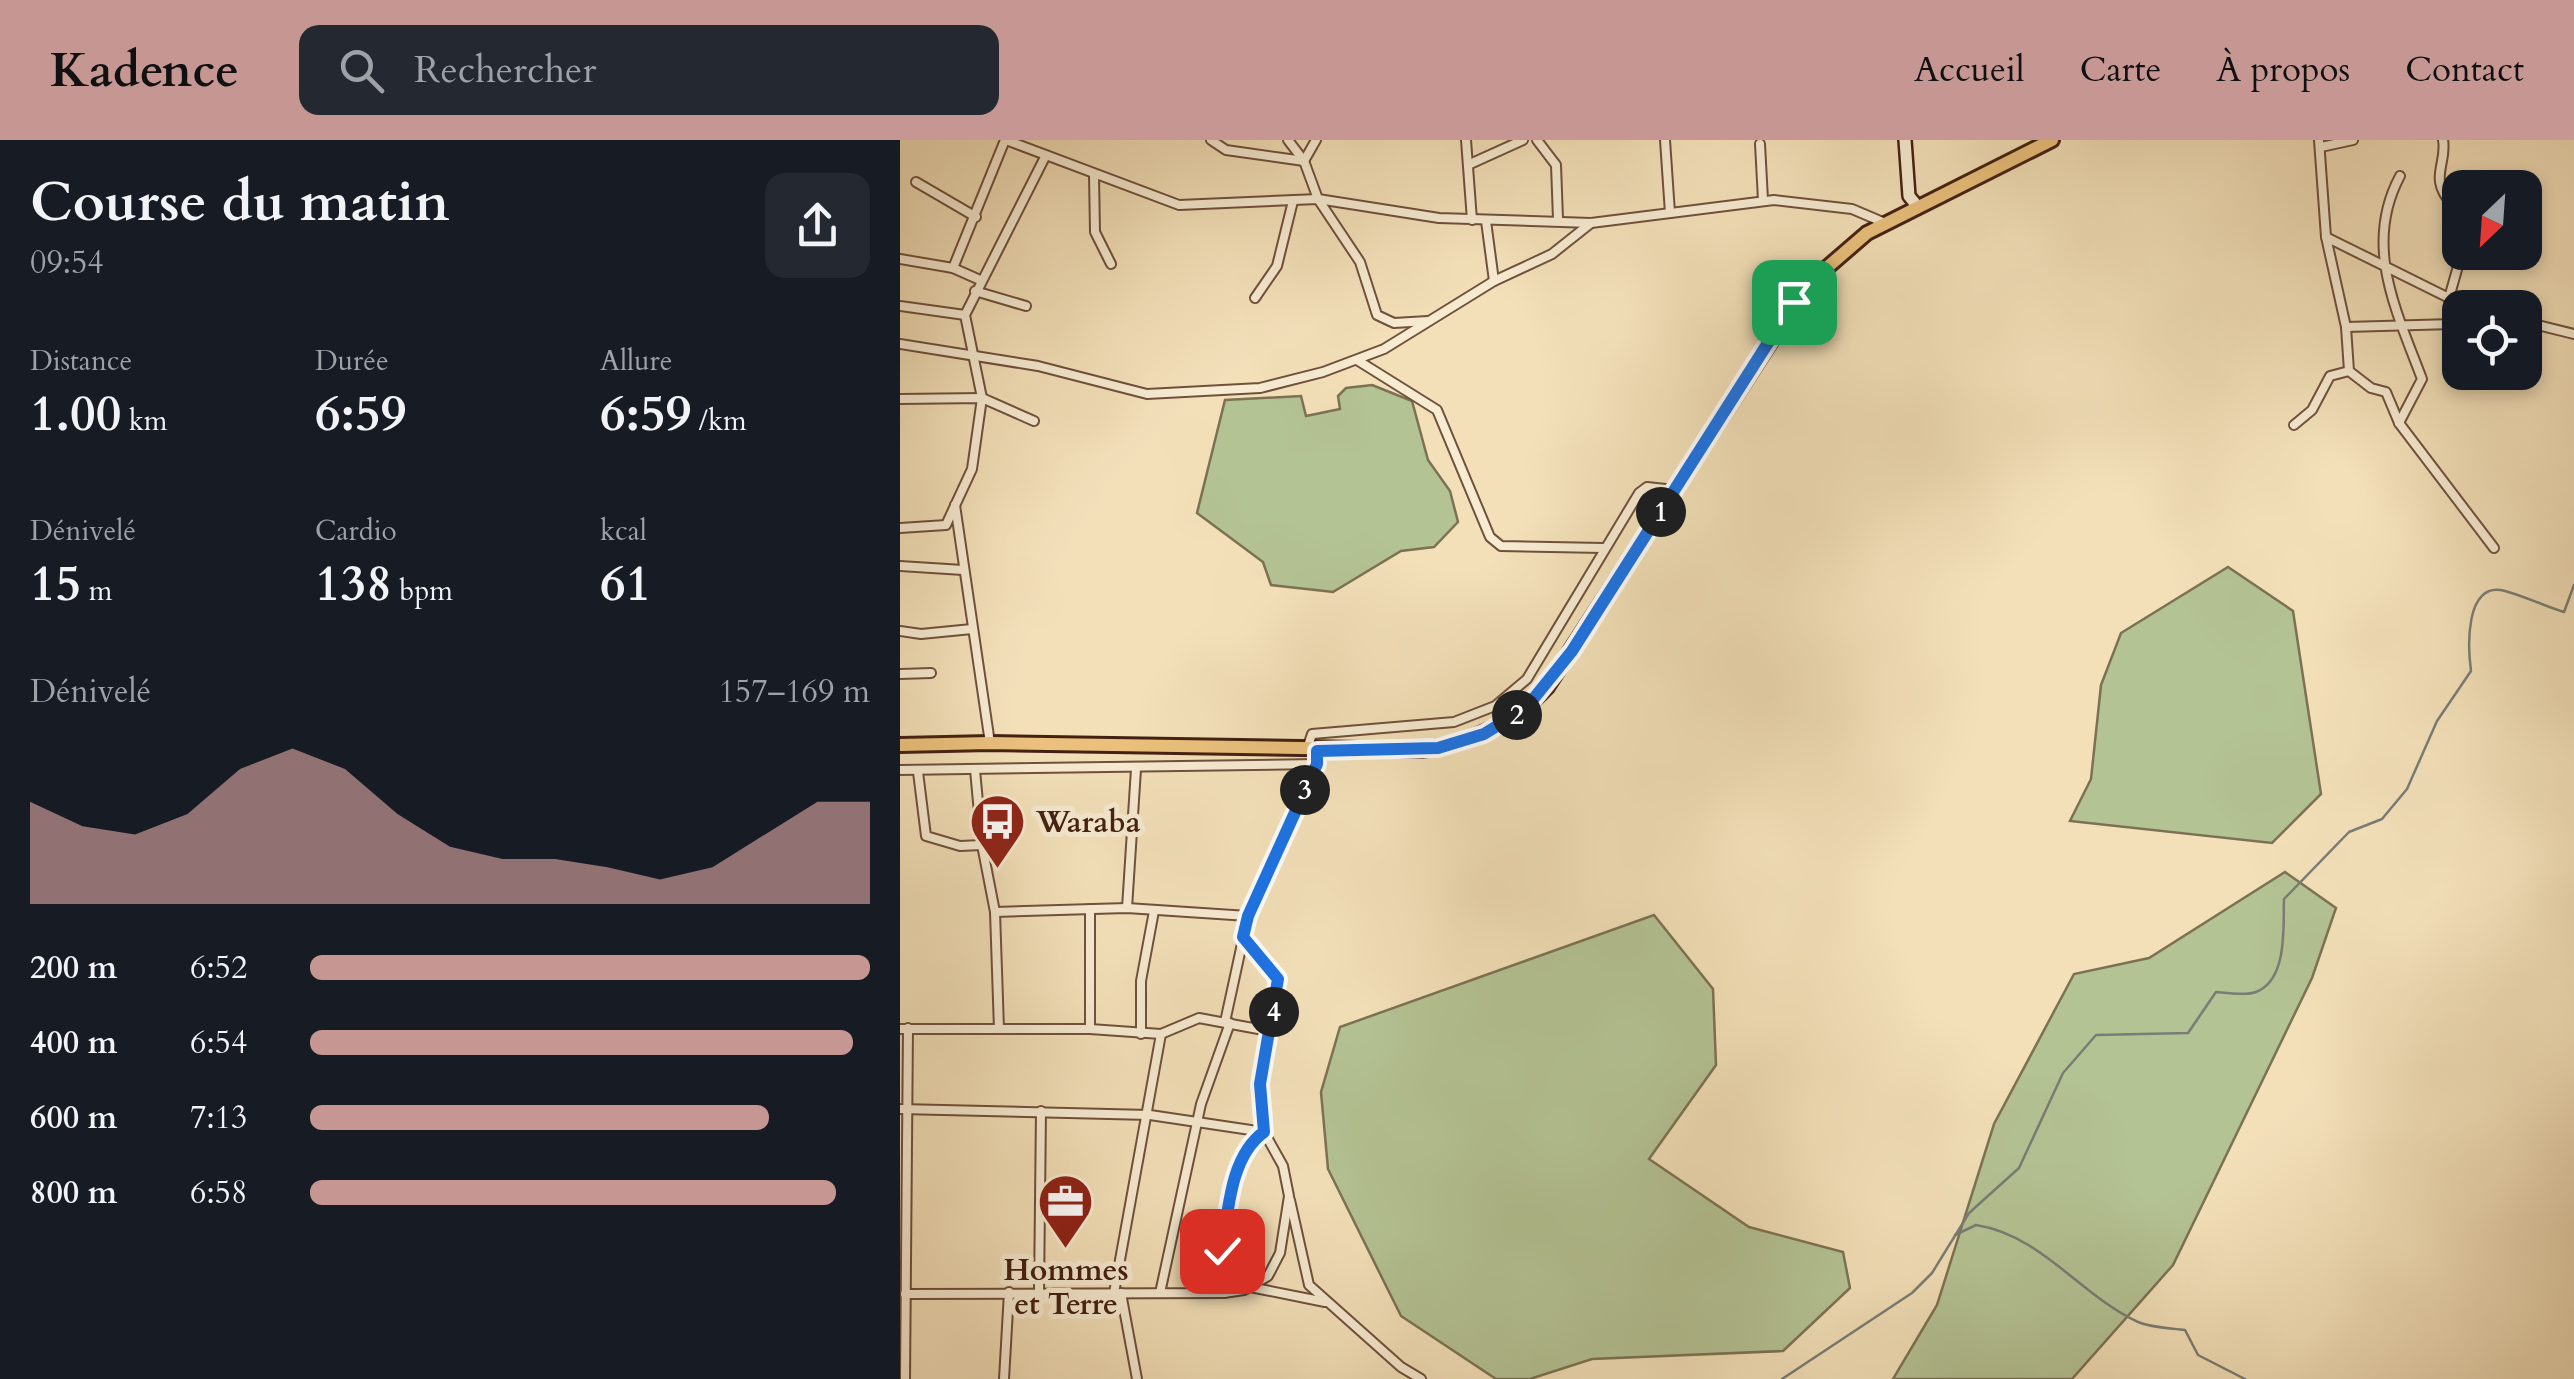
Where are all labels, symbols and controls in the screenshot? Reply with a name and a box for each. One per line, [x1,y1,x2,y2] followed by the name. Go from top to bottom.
[299,25,999,115] search box
[50,38,239,103] text: Kadence
[334,43,389,98] icon: search
[414,44,596,96] text: Rechercher
[1914,46,2025,94] text: Accueil
[2080,46,2161,94] text: Carte
[2216,46,2350,94] text: À propos
[2405,46,2524,94] text: Contact
[30,166,450,240] text: Course du matin
[2442,170,2542,270] north arrow
[2442,170,2542,390] map controls
[765,173,870,278] button: share
[30,241,104,285] text: 09:54
[1752,260,1837,345] pin
[1767,275,1822,330] icon: arrive
[2442,290,2542,390] button: locate
[30,342,132,380] text: Distance
[315,342,389,380] text: Durée
[600,342,672,380] text: Allure
[30,380,121,448] text: 1.00
[315,380,406,448] text: 6:59
[600,380,691,448] text: 6:59
[121,402,168,440] text: km
[691,402,747,440] text: /km
[1636,487,1686,537] pin: 1
[1654,493,1668,531] text: 1
[30,512,136,550] text: Dénivelé
[315,512,397,550] text: Cardio
[600,512,647,550] text: kcal
[30,550,81,618] text: 15
[315,550,392,618] text: 138
[600,550,651,618] text: 61
[81,572,112,610] text: m
[392,572,453,610] text: bpm
[30,670,151,714] text: Dénivelé
[718,670,870,714] text: 157–169 m
[1492,690,1542,740] pin: 2
[1510,696,1524,734] text: 2
[1280,765,1330,815] pin: 3
[1298,771,1312,809] text: 3
[967,792,1027,871] bus stop icon: Waraba
[1035,802,1141,843] place label: Waraba
[30,946,117,990] text: 200 m
[190,946,247,990] text: 6:52
[1249,987,1299,1037] pin: 4
[1267,993,1281,1031] text: 4
[30,1021,117,1065] text: 400 m
[190,1021,247,1065] text: 6:54
[30,1096,117,1140] text: 600 m
[190,1096,247,1140] text: 7:13
[30,1171,117,1215] text: 800 m
[190,1171,247,1215] text: 6:58
[1036,1172,1096,1251] office icon: Hommes et Terre
[1180,1209,1265,1294] pin
[1195,1224,1250,1279] icon: check
[1003,1250,1129,1325] place label: Hommes et Terre

